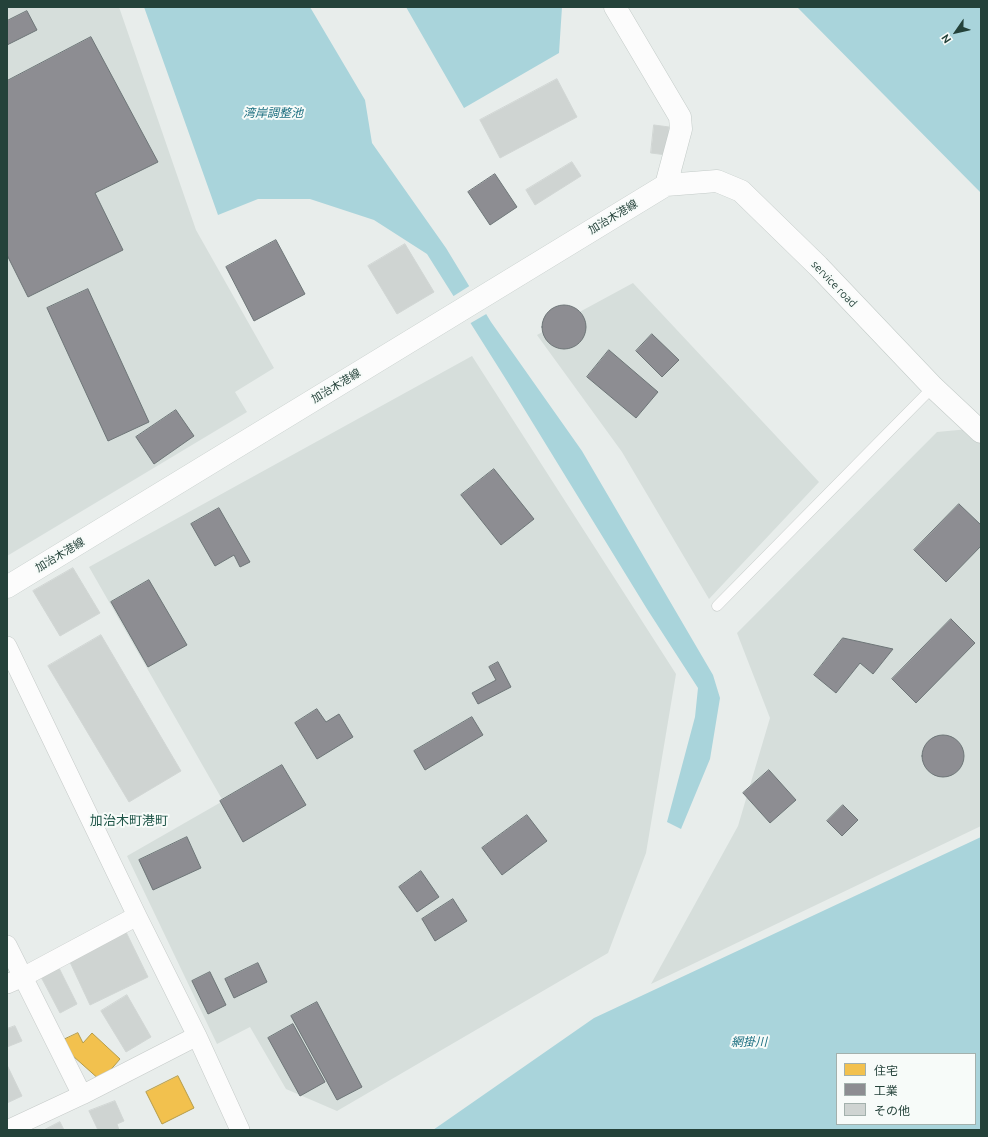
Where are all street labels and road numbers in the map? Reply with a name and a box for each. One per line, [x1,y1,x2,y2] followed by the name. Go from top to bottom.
[586,197,640,237] street label: 加治木港線
[809,258,859,310] street label: service road
[309,366,363,406] street label: 加治木港線
[33,535,87,575] street label: 加治木港線

